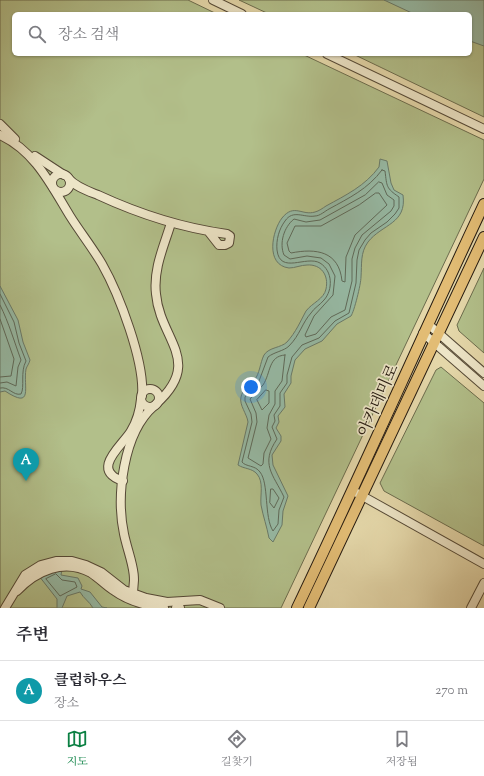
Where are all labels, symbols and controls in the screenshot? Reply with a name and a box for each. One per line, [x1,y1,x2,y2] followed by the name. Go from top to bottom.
[12,12,472,56] search box
[26,23,48,45] icon: search
[58,25,119,46] text: 장소 검색
[353,361,406,441] street label: 아카데미로
[241,377,261,397] your location
[13,448,39,481] pin: A
[16,624,49,648] text: 주변
[54,671,126,692] text: 클럽하우스
[24,682,34,700] text: A
[435,682,468,700] text: 270 m
[54,695,79,713] text: 장소
[66,728,88,770] tab: 지도
[221,728,253,770] tab: 길찾기
[386,728,418,770] tab: 저장됨

